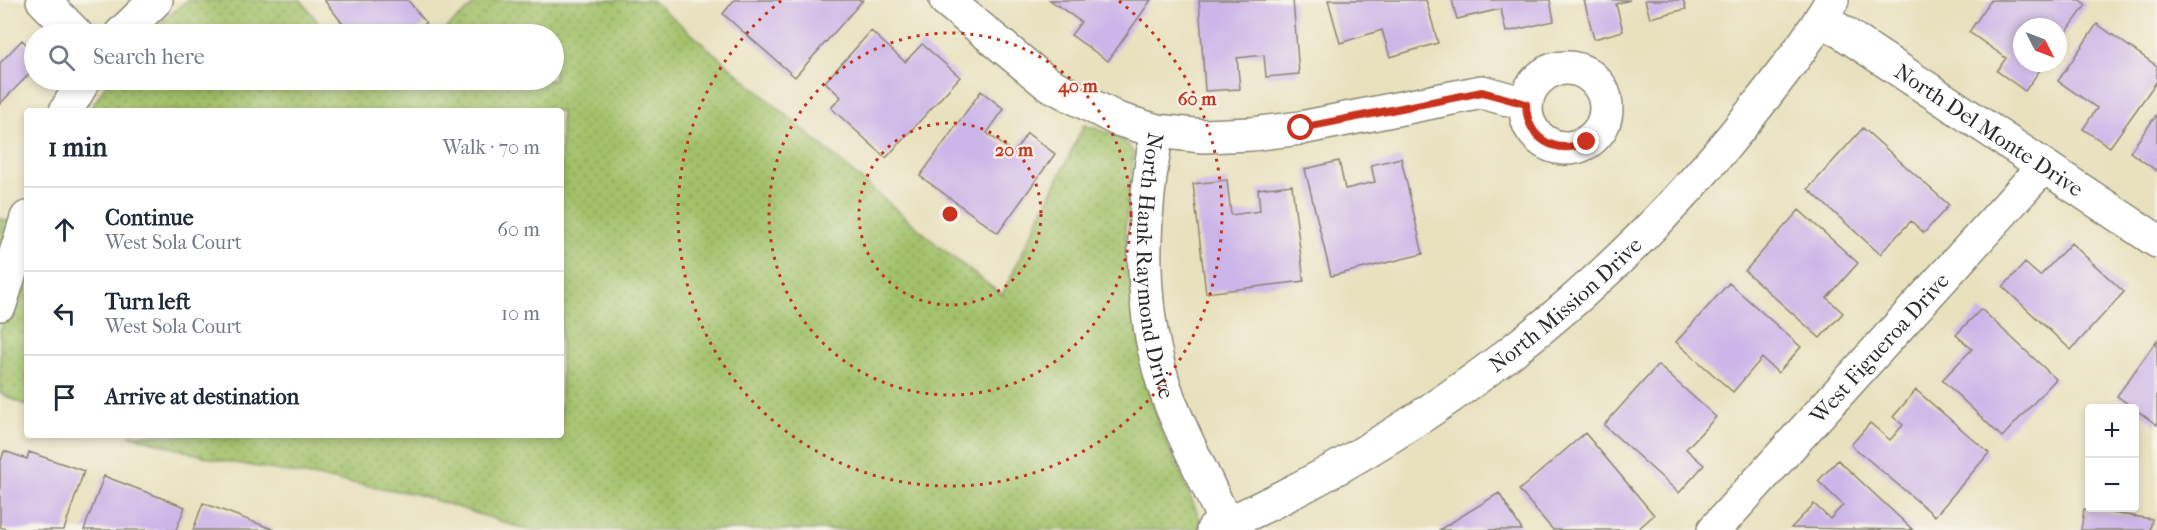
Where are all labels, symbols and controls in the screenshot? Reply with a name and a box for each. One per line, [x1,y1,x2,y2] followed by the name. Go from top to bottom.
[2013,18,2067,72] north arrow
[24,24,564,90] search box
[45,41,78,74] icon: search
[93,44,205,70] text: Search here
[1890,59,2088,203] street label: North Del Monte Drive
[1057,76,1099,97] text: 40 m
[1178,89,1217,110] text: 60 m
[1287,114,1313,140] route start
[1573,128,1599,154] route end
[1131,130,1180,402] street label: North Hank Raymond Drive
[48,132,107,163] text: 1 min
[443,136,540,159] text: Walk · 70 m
[995,140,1034,161] text: 20 m
[940,204,960,224] centre of rings
[105,205,194,231] text: Continue
[48,213,81,246] icon: ahead
[497,218,540,241] text: 60 m
[105,231,242,254] text: West Sola Court
[1484,232,1648,378] street label: North Mission Drive
[1804,268,1955,430] street label: West Figueroa Drive
[105,289,191,315] text: Turn left
[48,297,81,330] icon: left
[501,302,540,325] text: 10 m
[105,315,242,338] text: West Sola Court
[48,381,81,414] icon: arrive
[105,384,299,410] text: Arrive at destination
[2085,404,2139,512] map controls
[2085,404,2139,458] button: +
[2085,458,2139,512] button: −

